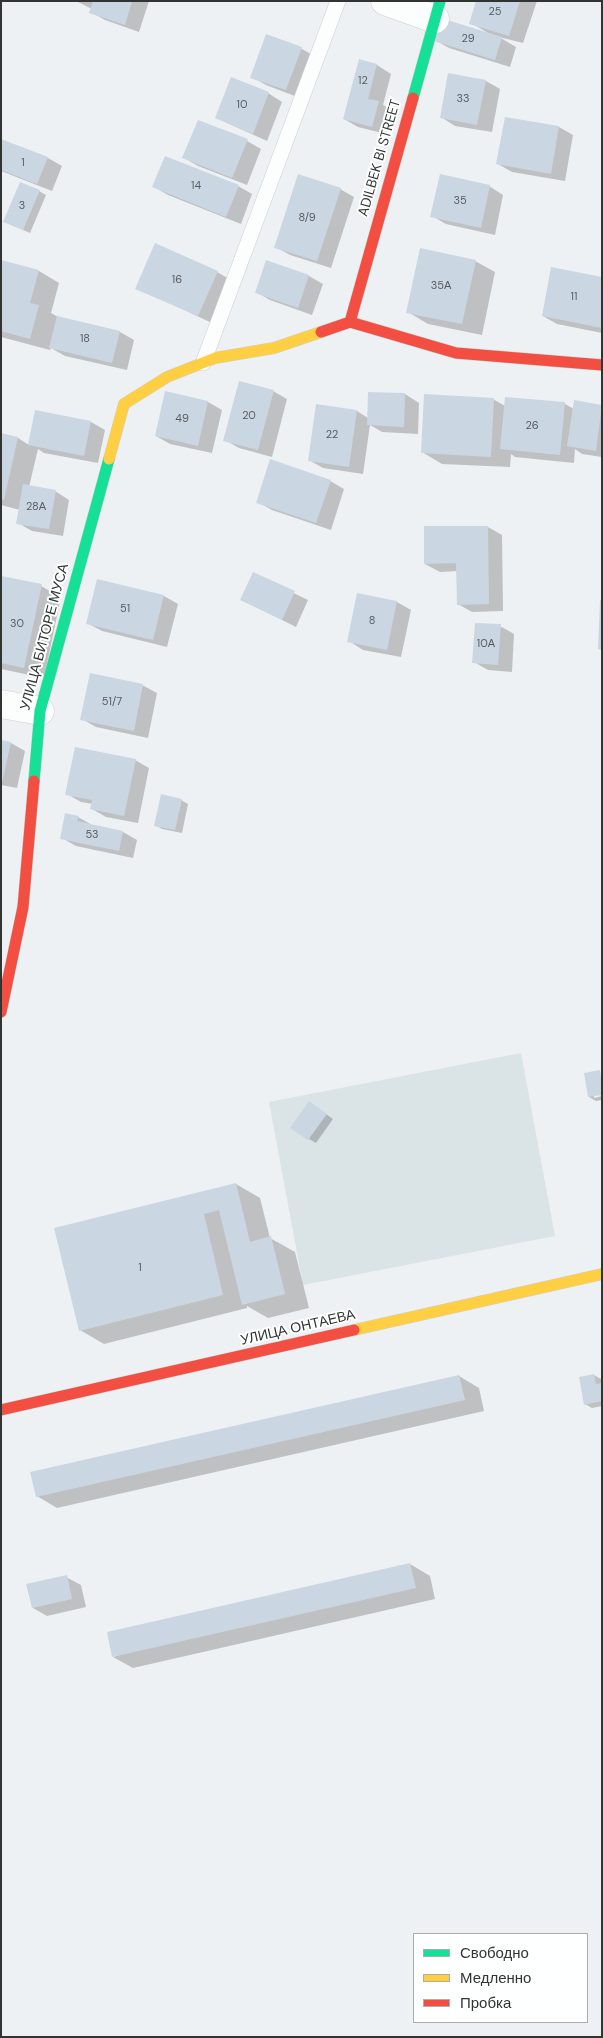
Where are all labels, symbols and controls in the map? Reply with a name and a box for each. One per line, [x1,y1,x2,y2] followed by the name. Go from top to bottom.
[488,5,502,19] house number: 25
[461,32,475,46] house number: 29
[358,74,368,88] house number: 12
[456,92,470,106] house number: 33
[237,98,247,112] house number: 10
[355,98,405,218] street label: ADILBEK BI STREET
[21,156,25,170] house number: 1
[191,179,201,193] house number: 14
[453,194,467,208] house number: 35
[19,199,25,213] house number: 3
[298,211,316,225] house number: 8/9
[172,273,182,287] house number: 16
[431,279,451,293] house number: 35А
[571,290,577,304] house number: 11
[80,332,90,346] house number: 18
[242,409,256,423] house number: 20
[175,412,189,426] house number: 49
[525,419,539,433] house number: 26
[326,428,338,442] house number: 22
[26,500,46,514] house number: 28А
[17,562,73,712] street label: УЛИЦА БИТОРЕ МУСА
[120,602,130,616] house number: 51
[369,614,375,628] house number: 8
[10,617,24,631] house number: 30
[477,637,495,651] house number: 10А
[102,695,122,709] house number: 51/7
[85,828,99,842] house number: 53
[138,1261,142,1275] house number: 1
[239,1307,357,1349] street label: УЛИЦА ОНТАЕВА
[413,1933,588,2023] legend
[460,1943,529,1963] text: Свободно
[460,1968,531,1988] text: Медленно
[460,1993,511,2013] text: Пробка

